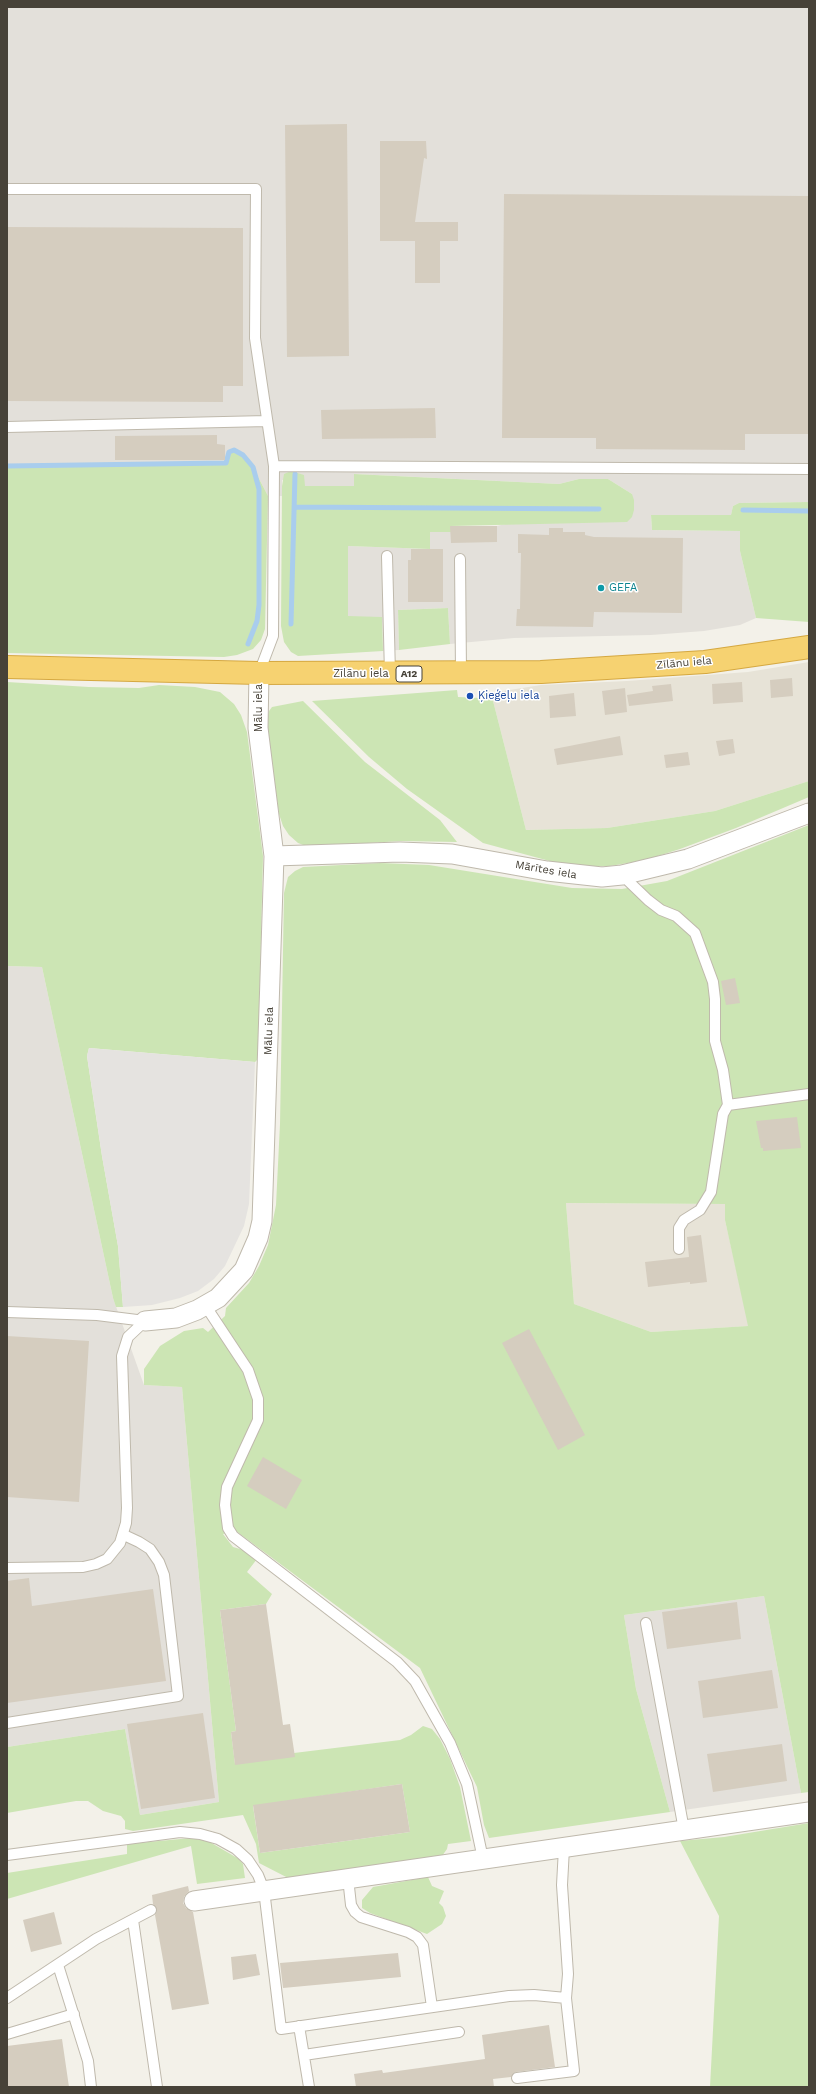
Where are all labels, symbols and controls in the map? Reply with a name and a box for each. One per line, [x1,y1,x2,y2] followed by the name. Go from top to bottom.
[609,581,637,595] place label: GEFA
[596,583,606,593] marker: GEFA
[656,654,712,672] street label: Zīlānu iela
[396,666,422,682] road number: A12
[333,667,389,681] street label: Zīlānu iela
[252,684,266,732] street label: Mālu iela
[478,689,539,703] place label: Ķieģeļu iela
[465,691,475,701] marker: Ķieģeļu iela
[514,858,578,882] street label: Mārītes iela
[262,1007,276,1055] street label: Mālu iela

